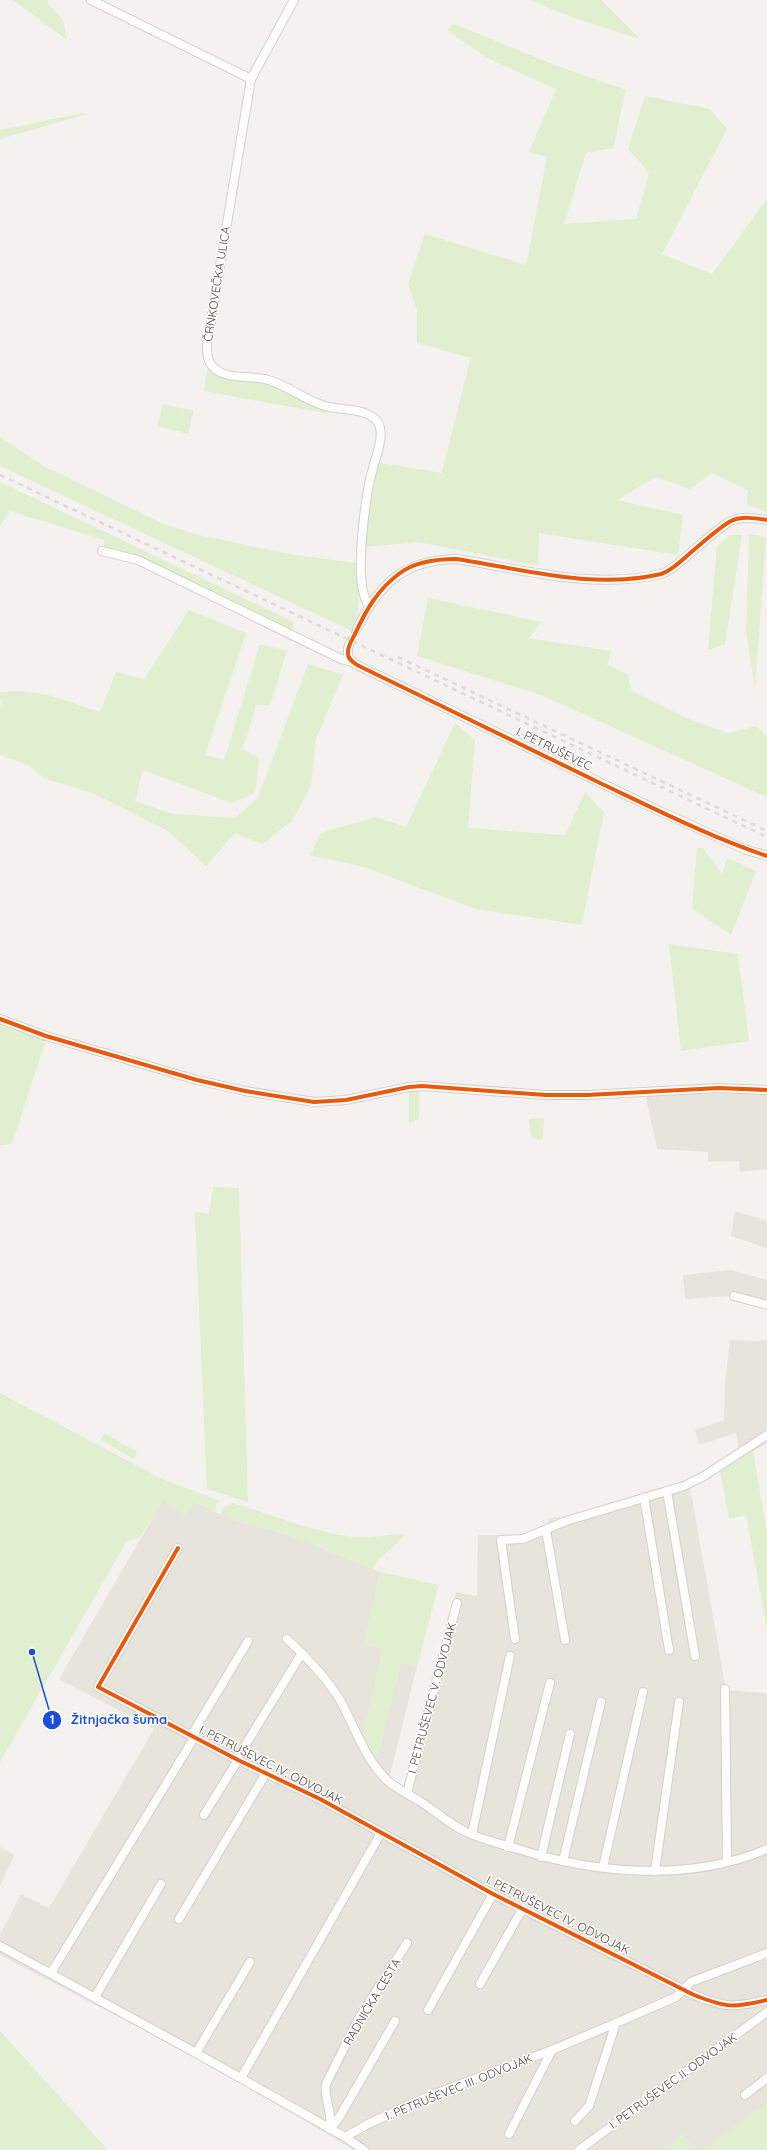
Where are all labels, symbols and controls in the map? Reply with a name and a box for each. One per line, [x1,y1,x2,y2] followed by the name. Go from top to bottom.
[200,225,233,343] street label: ČRNKOVEČKA ULICA
[514,724,595,773] street label: I. PETRUŠEVEC
[404,1620,459,1775] street label: I. PETRUŠEVEC V. ODVOJAK
[42,1707,175,1732] callout: Žitnjačka šuma
[71,1711,167,1727] text: Žitnjačka šuma
[50,1712,54,1727] text: 1
[197,1722,346,1807] street label: I. PETRUŠEVEC IV. ODVOJAK
[484,1872,633,1957] street label: I. PETRUŠEVEC IV. ODVOJAK
[340,1955,404,2048] street label: RADNIČKA CESTA
[606,2029,739,2132] street label: I. PETRUŠEVEC II. ODVOJAK
[383,2050,535,2123] street label: I. PETRUŠEVEC III. ODVOJAK

